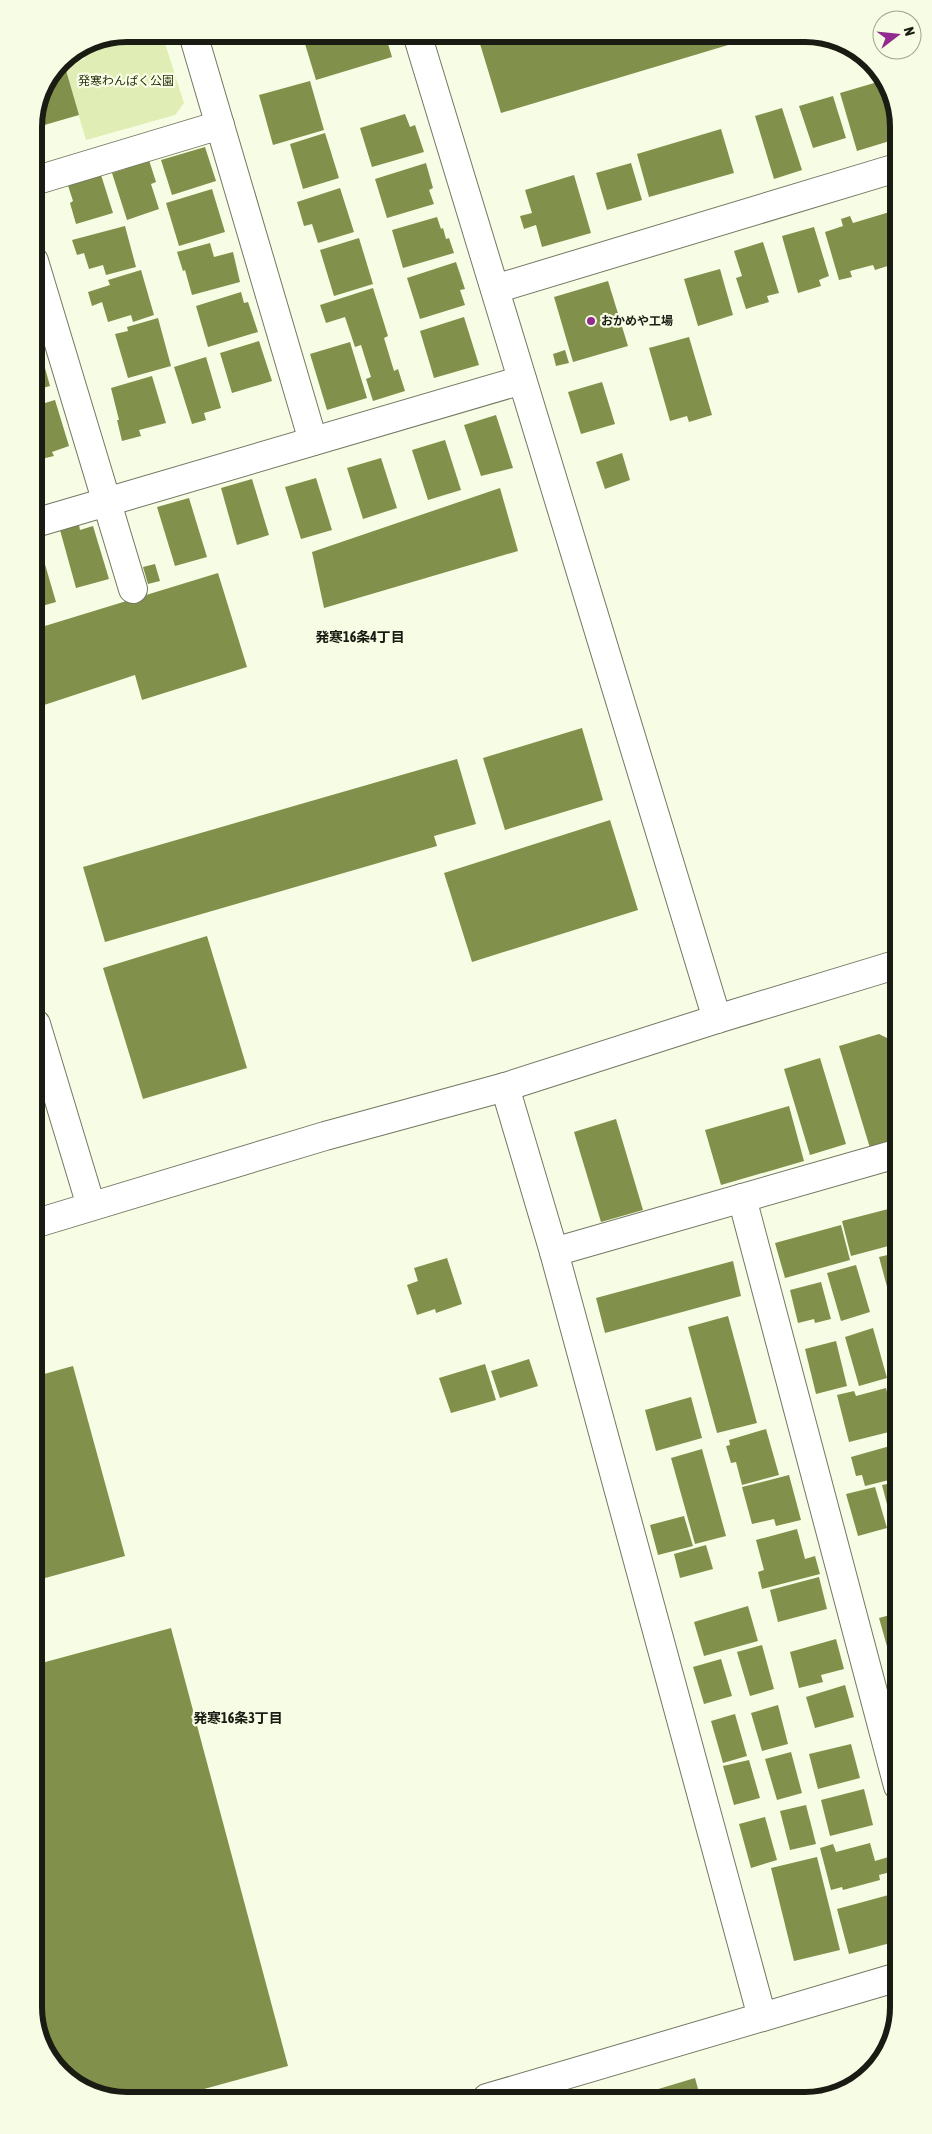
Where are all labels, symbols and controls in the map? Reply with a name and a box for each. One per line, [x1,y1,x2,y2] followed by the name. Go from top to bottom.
[872,10,922,60] north arrow
[901,25,918,38] text: N
[78,74,174,88] park label: 発寒わんぱく公園
[601,314,673,328] place label: おかめや工場
[585,315,597,327] marker: おかめや工場
[315,629,405,645] district label: 発寒16条4丁目
[193,1710,283,1726] district label: 発寒16条3丁目

